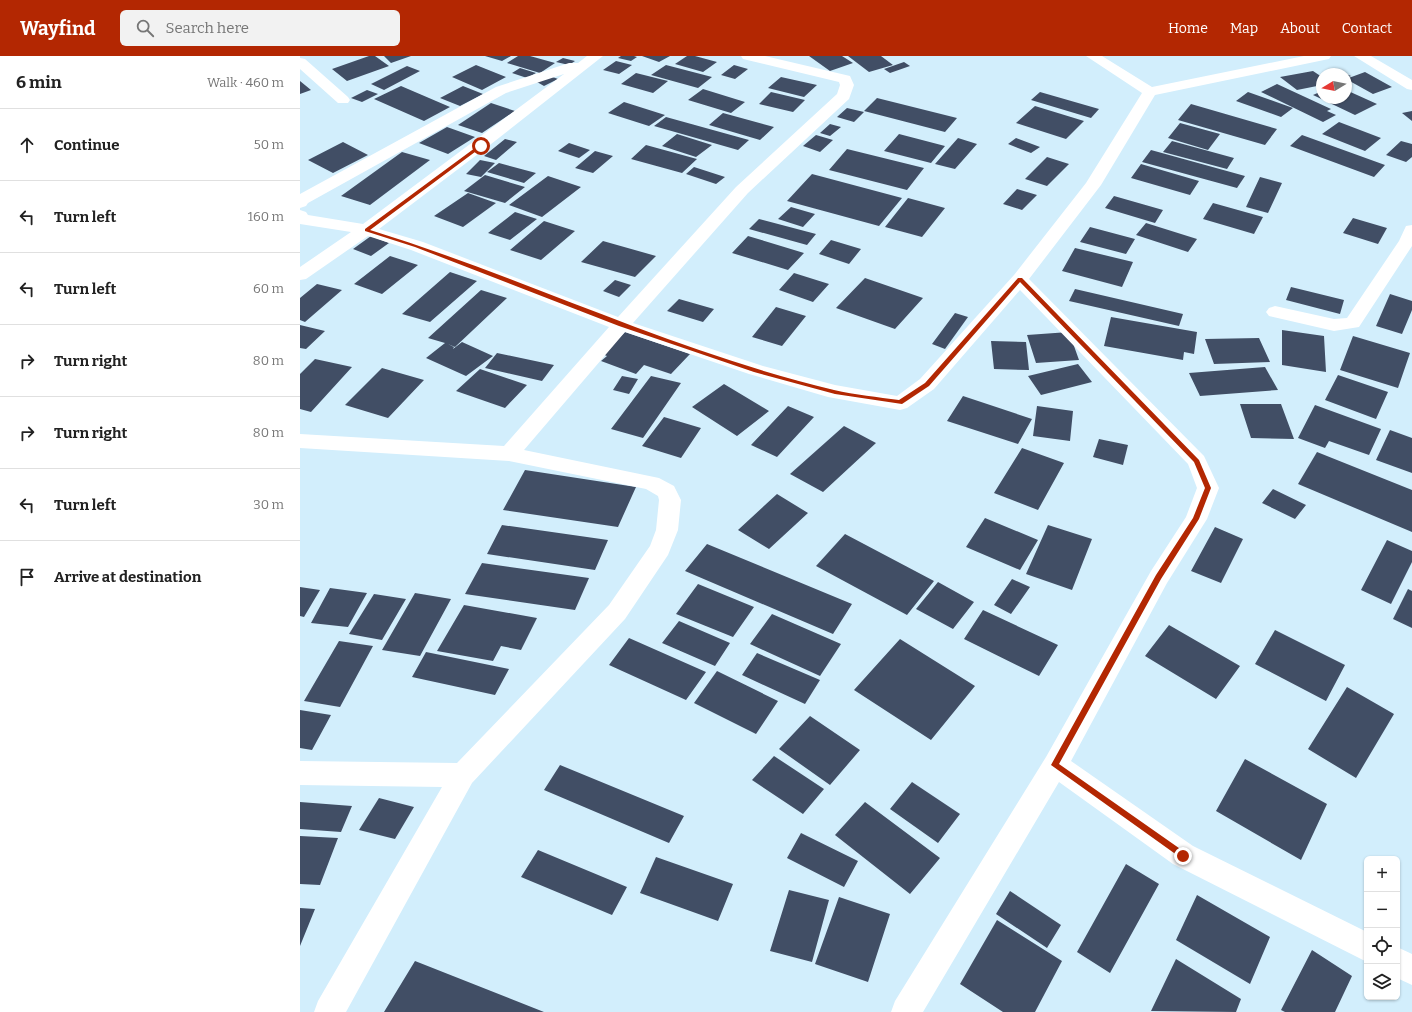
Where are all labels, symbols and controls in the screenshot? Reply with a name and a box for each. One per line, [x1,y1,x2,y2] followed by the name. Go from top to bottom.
[120,10,400,46] search box
[20,17,96,40] text: Wayfind
[134,17,156,39] icon: search
[166,19,249,37] text: Search here
[1168,20,1208,37] text: Home
[1230,20,1258,37] text: Map
[1280,20,1320,37] text: About
[1342,20,1392,37] text: Contact
[1316,68,1352,104] north arrow
[16,72,62,93] text: 6 min
[207,75,284,90] text: Walk · 460 m
[16,134,38,156] icon: ahead
[54,136,120,154] text: Continue
[254,137,284,152] text: 50 m
[472,137,490,155] route start
[16,206,38,228] icon: left
[54,208,116,226] text: Turn left
[248,209,284,224] text: 160 m
[16,278,38,300] icon: left
[54,280,116,298] text: Turn left
[253,281,284,296] text: 60 m
[16,350,38,372] icon: right
[54,352,127,370] text: Turn right
[253,353,284,368] text: 80 m
[16,422,38,444] icon: right
[54,424,127,442] text: Turn right
[253,425,284,440] text: 80 m
[16,494,38,516] icon: left
[54,496,116,514] text: Turn left
[253,497,284,512] text: 30 m
[16,566,38,588] icon: arrive
[54,568,201,586] text: Arrive at destination
[1174,847,1192,865] route end
[1364,856,1400,1000] map controls
[1364,856,1400,892] button: +
[1364,892,1400,928] button: −
[1364,928,1400,964] button: locate
[1364,964,1400,1000] button: layers

